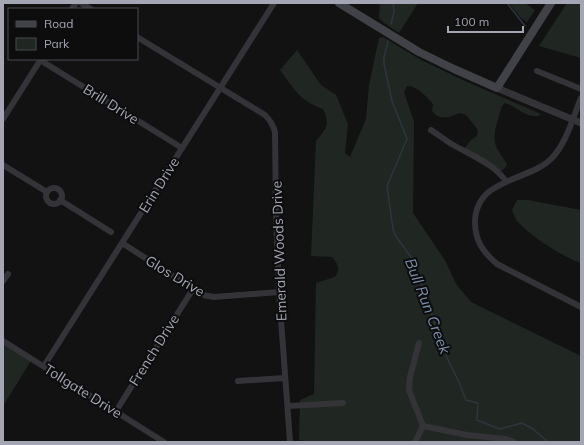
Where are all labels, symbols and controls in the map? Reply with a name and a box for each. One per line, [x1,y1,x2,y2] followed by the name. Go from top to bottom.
[8,8,138,60] legend
[448,8,523,34] scale bar
[454,14,489,29] text: 100 m
[44,16,73,31] text: Road
[44,36,70,51] text: Park
[80,80,142,128] street label: Brill Drive
[135,154,183,216] street label: Erin Drive
[268,180,290,322] street label: Emerald Woods Drive
[142,251,208,301] street label: Glos Drive
[401,255,455,358] water label: Bull Run Creek
[125,311,183,389] street label: French Drive
[41,360,125,422] street label: Tollgate Drive

